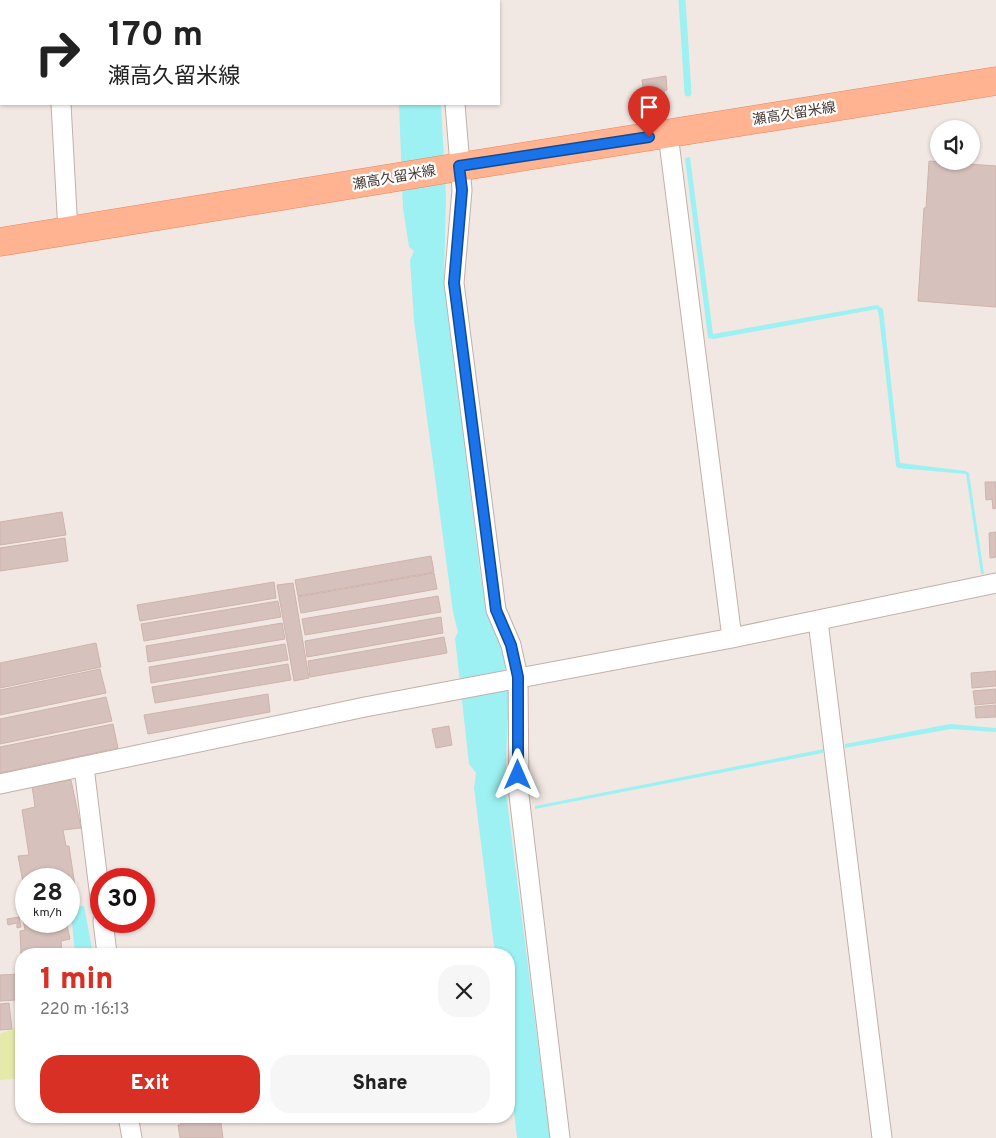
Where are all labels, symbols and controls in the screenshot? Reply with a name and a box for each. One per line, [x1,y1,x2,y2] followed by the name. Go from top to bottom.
[108,14,203,58] text: 170 m
[25,20,90,85] icon: right
[108,64,240,91] text: 瀬高久留米線
[628,86,670,137] pin
[635,93,663,121] icon: arrive
[751,100,837,129] street label: 瀬高久留米線
[930,120,980,170] map controls
[930,120,980,170] button: sound
[351,163,437,194] street label: 瀬高久留米線
[491,748,543,800] position arrow
[90,868,155,933] speed limit sign: 30
[32,878,63,910] text: 28
[33,905,62,921] text: km/h
[40,962,113,999] text: 1 min
[438,965,490,1017] button: close
[40,1000,129,1020] text: 220 m · 16:13
[40,1055,260,1113] button: Exit
[270,1055,490,1113] button: Share

